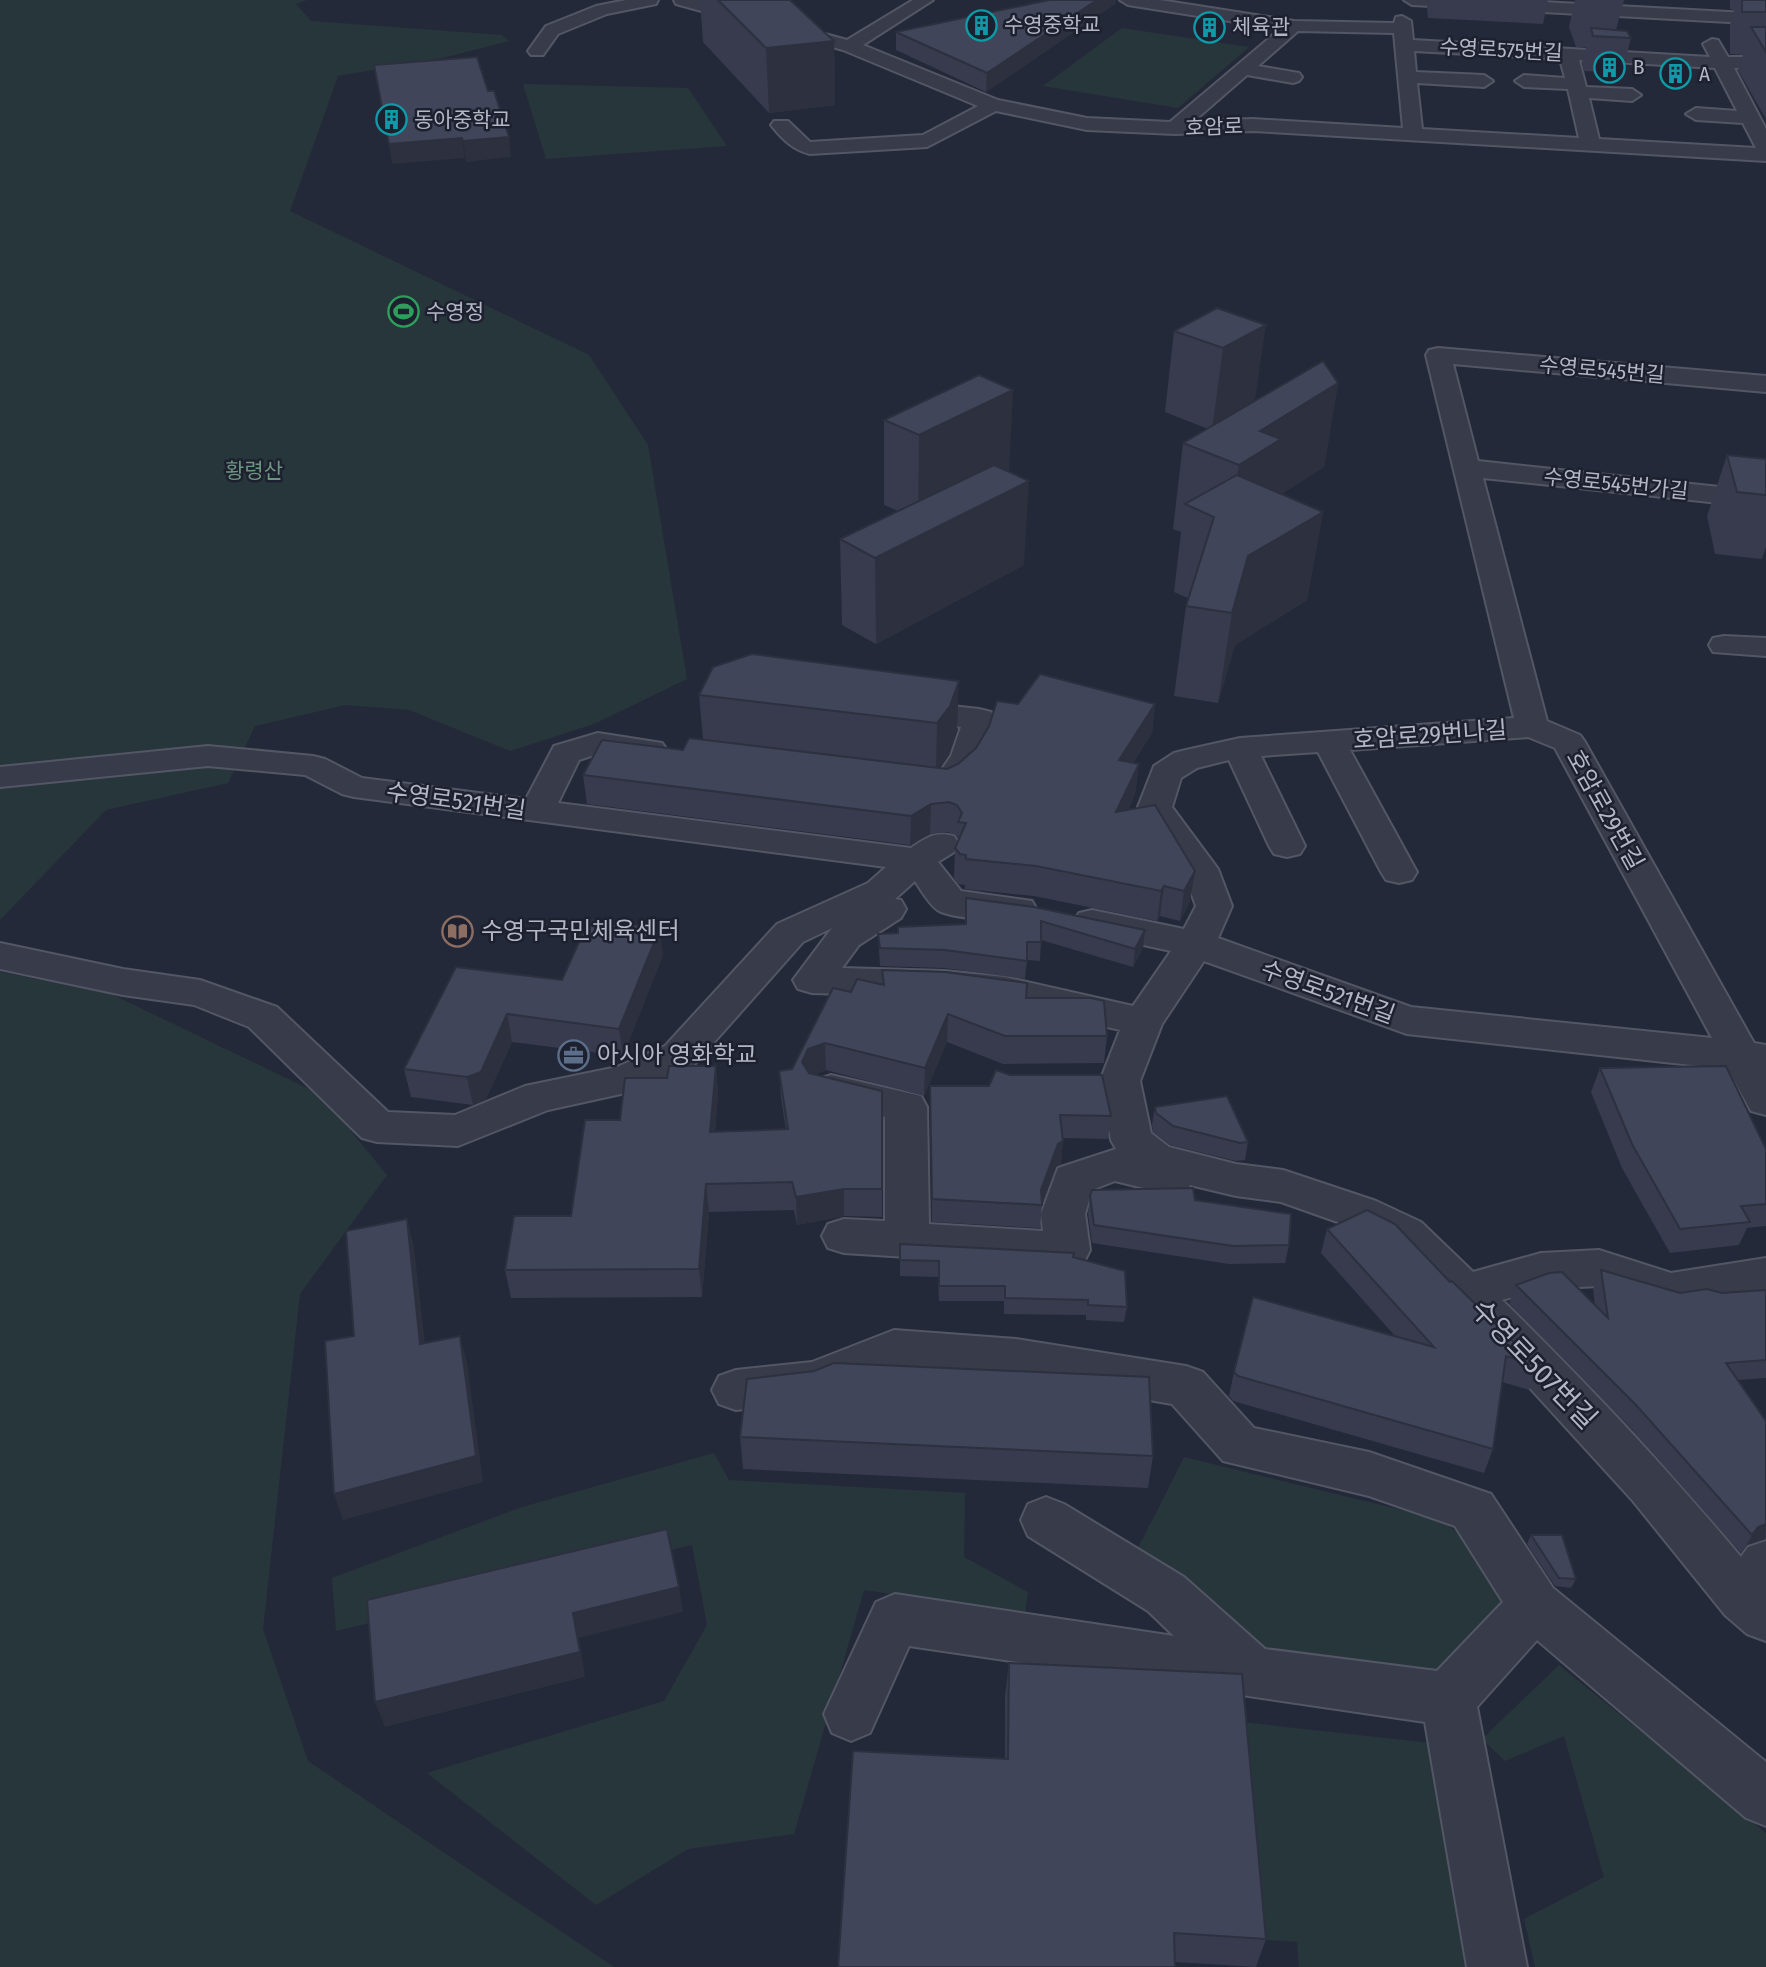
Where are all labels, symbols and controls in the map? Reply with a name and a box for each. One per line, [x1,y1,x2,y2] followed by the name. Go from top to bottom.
[964,8,998,42] building icon: 수영중학교
[1192,10,1226,44] building icon: 체육관
[1004,12,1101,38] place label: 수영중학교
[1232,14,1290,40] place label: 체육관
[1439,34,1563,66] street label: 수영로575번길
[1593,50,1627,84] building icon: B
[1633,54,1645,80] place label: B
[1659,57,1693,91] building icon: A
[1699,61,1710,87] place label: A
[374,103,408,137] building icon: 동아중학교
[414,107,511,133] place label: 동아중학교
[1185,113,1243,141] street label: 호암로
[386,295,420,329] sports icon: 수영정
[426,299,484,325] place label: 수영정
[1538,352,1666,388] street label: 수영로545번길
[225,458,283,484] park label: 황령산
[1542,463,1690,505] street label: 수영로545번가길
[1352,716,1508,754] street label: 호암로29번나길
[1561,745,1649,875] street label: 호암로29번길
[384,777,528,825] street label: 수영로521번길
[441,914,475,948] library icon: 수영구국민체육센터
[481,917,680,945] place label: 수영구국민체육센터
[1257,955,1399,1029] street label: 수영로521번길
[557,1038,591,1072] office icon: 아시아 영화학교
[597,1041,757,1069] place label: 아시아 영화학교
[1464,1292,1604,1436] street label: 수영로507번길

